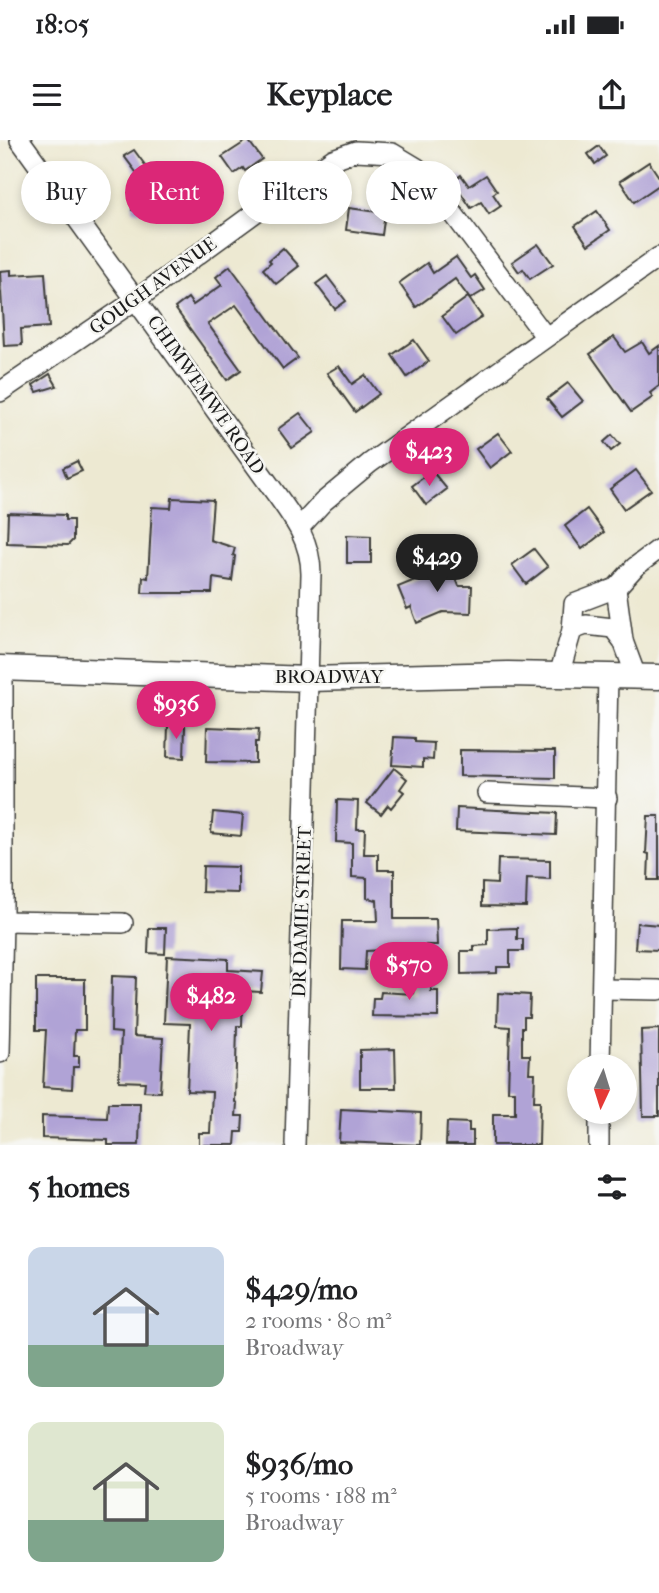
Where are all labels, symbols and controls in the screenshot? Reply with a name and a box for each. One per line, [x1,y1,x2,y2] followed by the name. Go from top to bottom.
[35,9,89,40] text: 18:05
[28,76,66,114] icon: menu
[267,76,392,113] text: Keyplace
[593,76,631,114] icon: share
[21,161,111,224] chip: Buy
[125,161,224,224] chip: Rent
[238,161,352,224] chip: Filters
[366,161,461,224] chip: New
[85,232,221,339] street label: GOUGH AVENUE
[143,311,269,479] street label: CHIMWEMWE ROAD
[388,428,470,488] pin: $423
[405,437,453,464] text: $423
[396,534,478,594] pin: $429
[412,543,462,570] text: $429
[275,666,384,688] street label: BROADWAY
[135,682,217,741] pin: $936
[153,690,199,717] text: $936
[288,826,316,998] street label: DR DAMIE STREET
[368,942,450,1002] pin: $570
[386,951,432,978] text: $570
[170,974,252,1033] pin: $482
[186,982,236,1009] text: $482
[567,1054,637,1124] north arrow
[567,1054,637,1124] map controls
[593,1168,631,1206] icon: filters
[28,1170,130,1205] text: 5 homes
[245,1272,358,1307] text: $429/mo
[84,1275,168,1359] icon: home
[245,1307,392,1334] text: 2 rooms · 80 m²
[245,1334,344,1361] text: Broadway
[245,1447,353,1482] text: $936/mo
[84,1450,168,1534] icon: home
[245,1482,397,1509] text: 5 rooms · 188 m²
[245,1509,344,1536] text: Broadway

